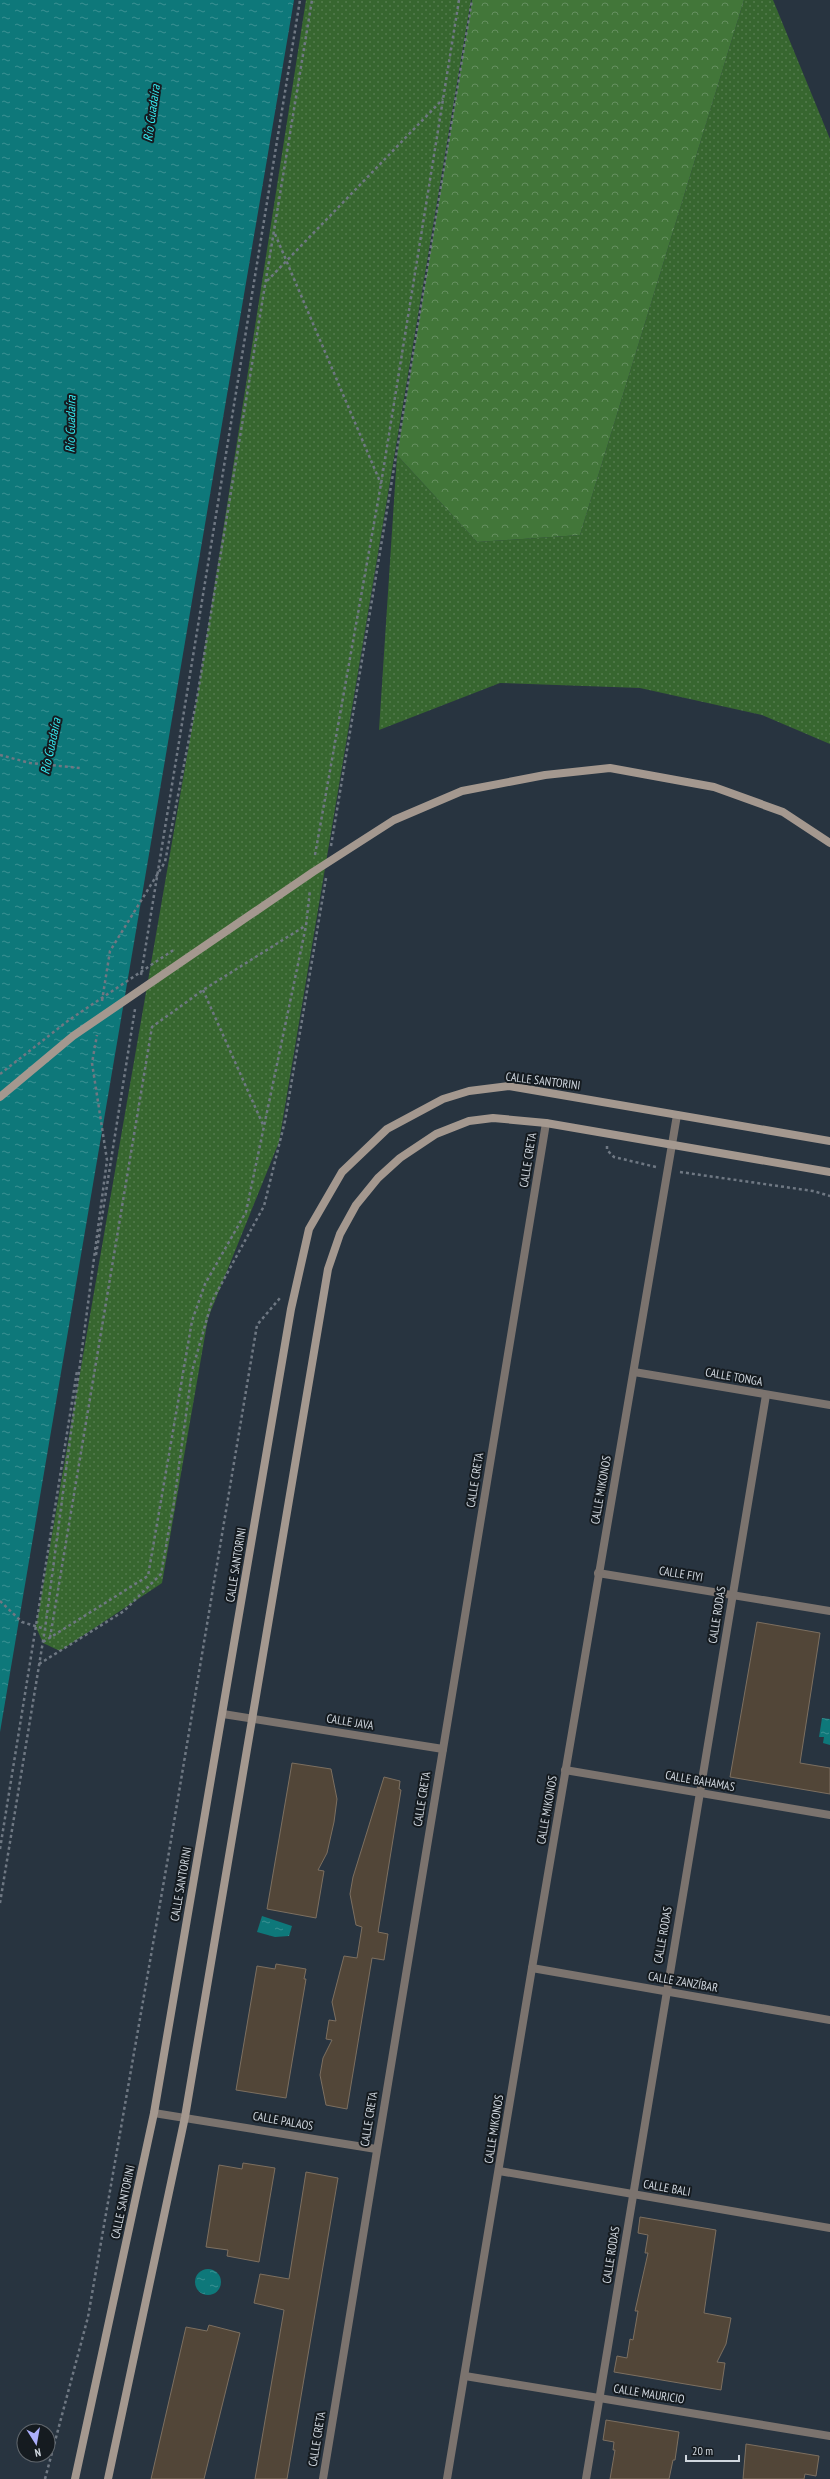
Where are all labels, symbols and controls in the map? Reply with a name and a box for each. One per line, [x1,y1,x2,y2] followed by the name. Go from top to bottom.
[139,83,164,143] water label: Río Guadaíra
[62,395,80,453] water label: Río Guadaíra
[36,716,65,776] water label: Río Guadaíra
[505,1068,581,1093] street label: CALLE SANTORINI
[516,1131,539,1188] street label: CALLE CRETA
[704,1364,764,1389] street label: CALLE TONGA
[463,1451,486,1508] street label: CALLE CRETA
[587,1454,614,1525] street label: CALLE MIKONOS
[222,1527,249,1603] street label: CALLE SANTORINI
[658,1563,704,1584] street label: CALLE FIYI
[705,1585,728,1644] street label: CALLE RODAS
[326,1710,375,1733] street label: CALLE JAVA
[664,1767,736,1794] street label: CALLE BAHAMAS
[410,1770,433,1827] street label: CALLE CRETA
[533,1774,560,1845] street label: CALLE MIKONOS
[167,1846,194,1922] street label: CALLE SANTORINI
[650,1905,675,1964] street label: CALLE RODAS
[647,1968,719,1995] street label: CALLE ZANZÍBAR
[357,2090,380,2147] street label: CALLE CRETA
[481,2093,506,2164] street label: CALLE MIKONOS
[252,2108,315,2133] street label: CALLE PALAOS
[107,2164,138,2240] street label: CALLE SANTORINI
[642,2176,692,2199] street label: CALLE BALI
[599,2225,622,2284] street label: CALLE RODAS
[613,2381,686,2407] street label: CALLE MAURICIO
[305,2410,328,2467] street label: CALLE CRETA
[16,2423,56,2463] north arrow
[686,2437,739,2463] scale bar
[692,2443,713,2458] text: 20 m
[34,2445,42,2460] text: N

